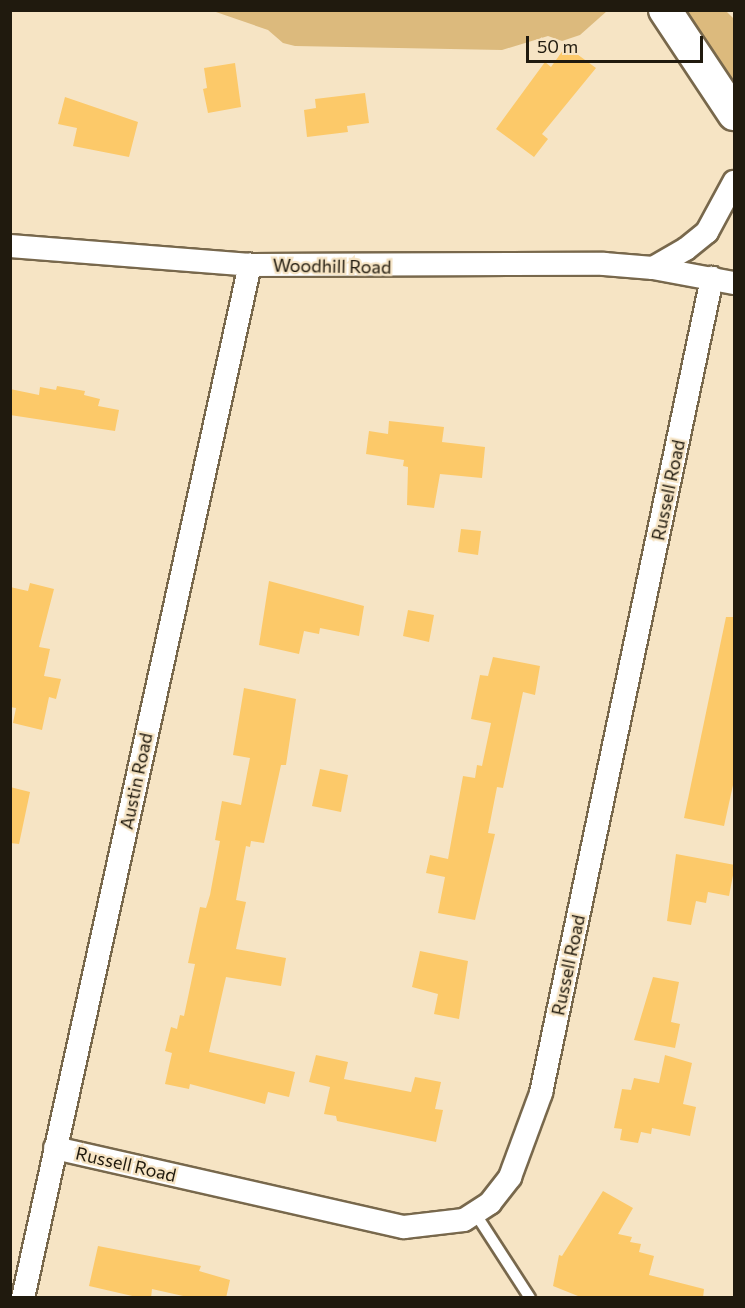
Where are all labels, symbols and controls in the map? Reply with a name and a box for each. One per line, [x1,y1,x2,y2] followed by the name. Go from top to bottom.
[529,24,706,62] scale bar
[537,35,578,57] text: 50 m
[273,254,391,278] street label: Woodhill Road
[647,438,689,542] street label: Russell Road
[115,731,157,831] street label: Austin Road
[547,913,589,1017] street label: Russell Road
[74,1142,178,1186] street label: Russell Road

